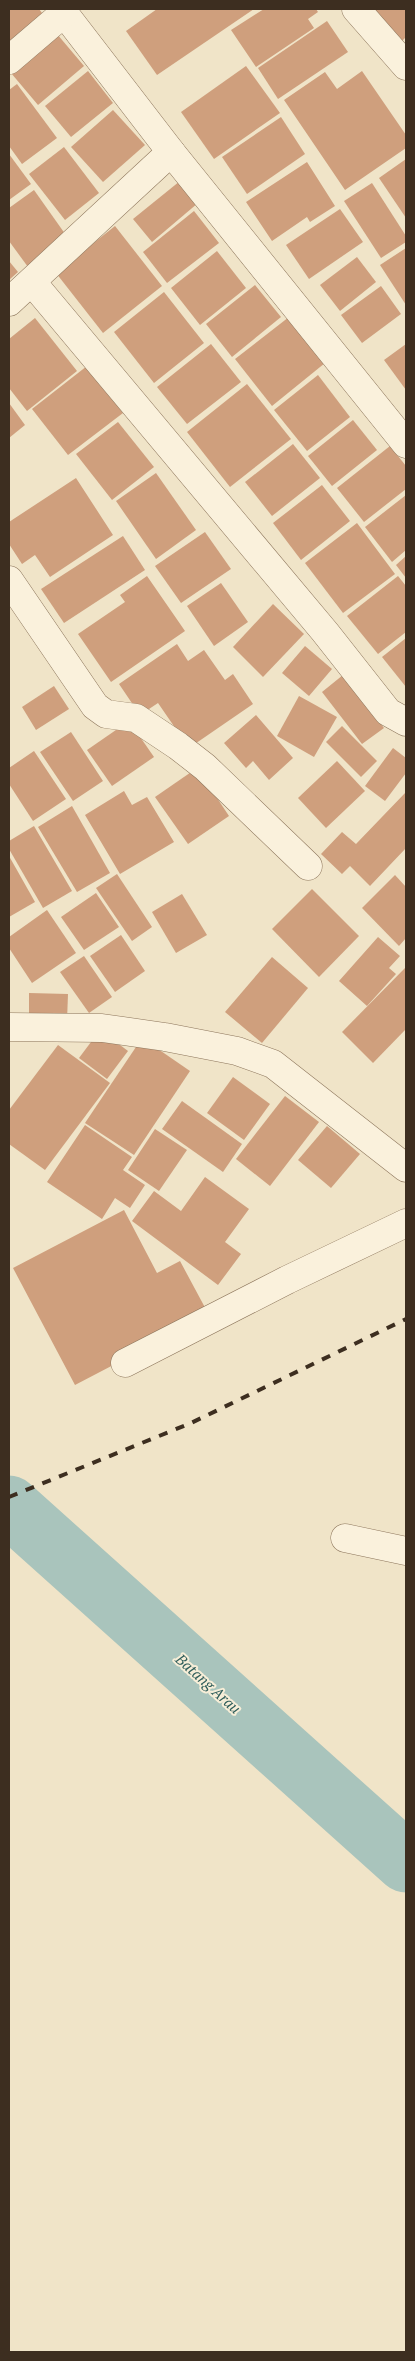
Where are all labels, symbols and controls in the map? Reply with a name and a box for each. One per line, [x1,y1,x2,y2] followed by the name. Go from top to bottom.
[171,1648,245,1718] water label: Batang Arau

